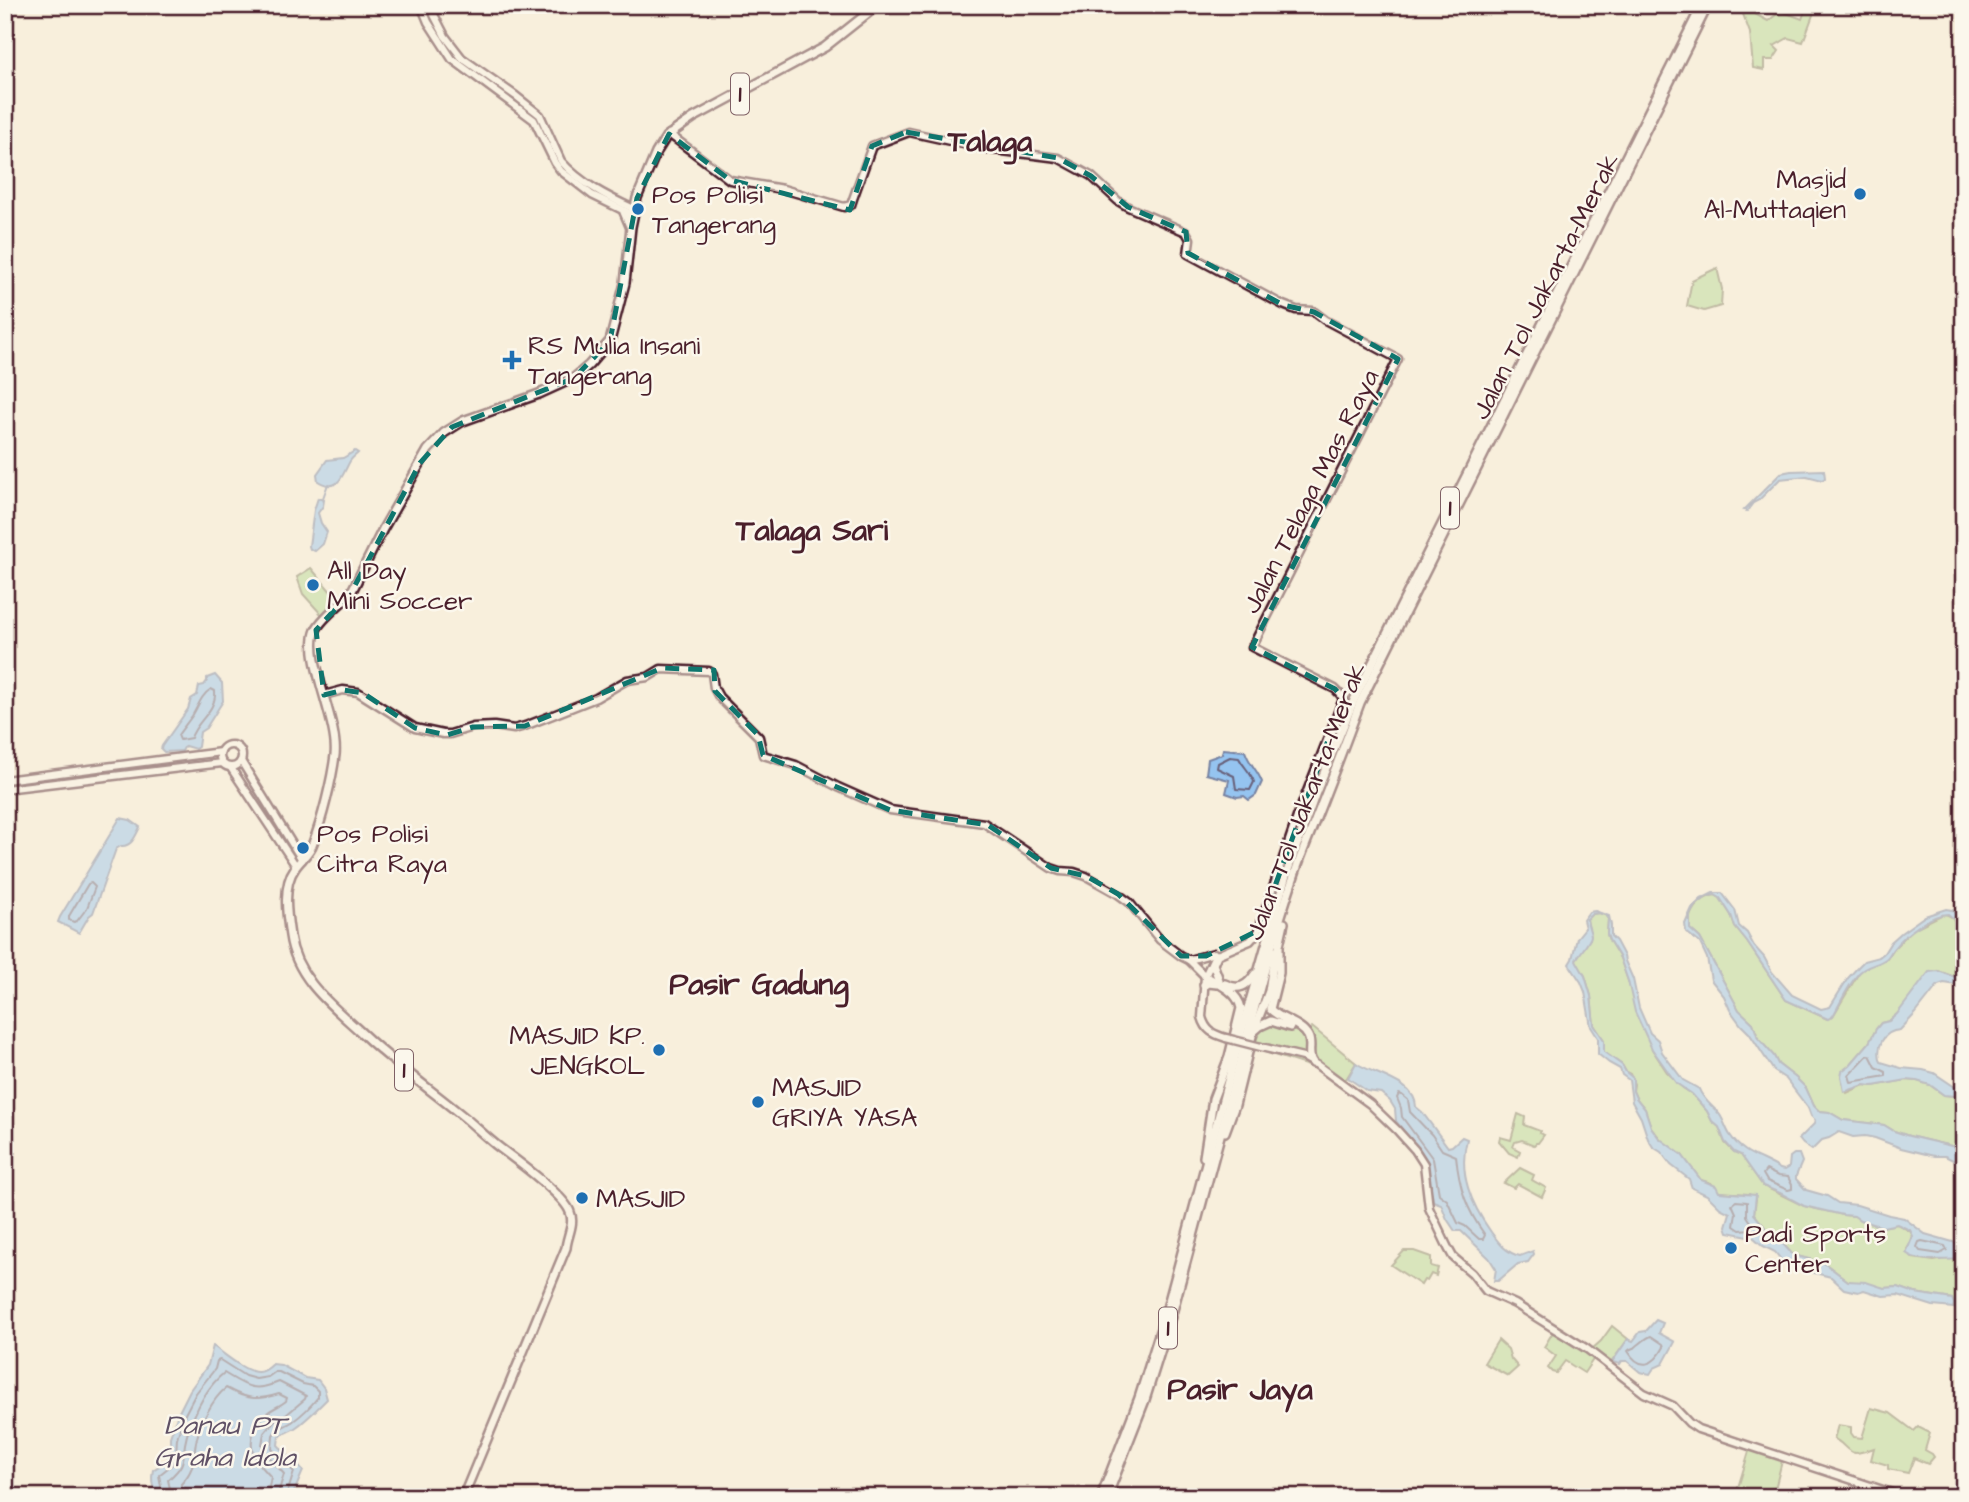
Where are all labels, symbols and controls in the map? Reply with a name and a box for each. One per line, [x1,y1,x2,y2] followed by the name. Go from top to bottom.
[731,74,749,114] road number: 1
[947,121,1033,165] district label: Talaga
[1463,147,1629,426] street label: Jalan Tol Jakarta–Merak
[1704,162,1846,228] place label: Masjid Al-Muttaqien
[652,177,776,245] place label: Pos Polisi Tangerang
[1852,186,1868,202] marker: Masjid Al-Muttaqien
[630,201,646,217] marker: Pos Polisi Tangerang
[528,328,700,396] place label: RS Mulia Insani Tangerang
[502,350,522,370] marker: RS Mulia Insani Tangerang
[1234,363,1390,621] street label: Jalan Telaga Mas Raya
[1441,488,1459,528] road number: 1
[735,510,889,554] district label: Talaga Sari
[327,553,472,619] place label: All Day Mini Soccer
[305,577,321,593] marker: All Day Mini Soccer
[1236,657,1376,945] street label: Jalan Tol Jakarta–Merak
[317,816,447,884] place label: Pos Polisi Citra Raya
[295,840,311,856] marker: Pos Polisi Citra Raya
[669,964,849,1008] district label: Pasir Gadung
[509,1018,645,1084] place label: MASJID KP. JENGKOL
[651,1042,667,1058] marker: MASJID KP. JENGKOL
[395,1050,413,1090] road number: 1
[772,1070,918,1136] place label: MASJID GRIYA YASA
[750,1094,766,1110] marker: MASJID GRIYA YASA
[596,1181,686,1217] place label: MASJID
[574,1190,590,1206] marker: MASJID
[1745,1216,1886,1282] place label: Padi Sports Center
[1723,1240,1739,1256] marker: Padi Sports Center
[1159,1308,1177,1348] road number: 1
[1167,1369,1313,1413] district label: Pasir Jaya
[154,1406,297,1477] water label: Danau PT Graha Idola

